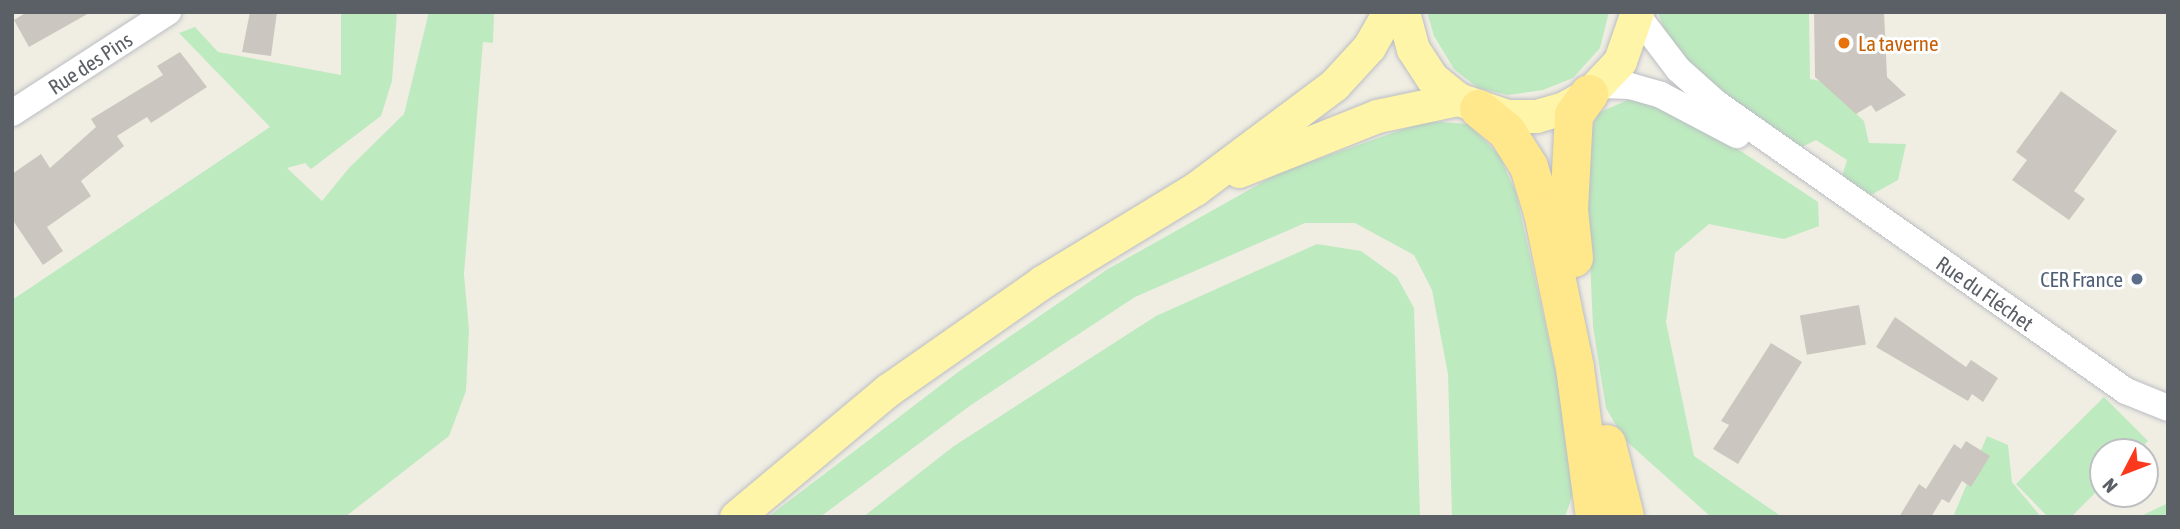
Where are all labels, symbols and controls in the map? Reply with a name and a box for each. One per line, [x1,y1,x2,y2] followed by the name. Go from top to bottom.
[43,27,137,99] street label: Rue des Pins
[1858,30,1938,56] place label: La taverne
[1836,35,1852,51] marker: La taverne
[1932,250,2038,336] street label: Rue du Fléchet
[2040,266,2123,292] place label: CER France
[2129,271,2145,287] marker: CER France
[2089,438,2159,508] north arrow
[2098,474,2122,497] text: N

